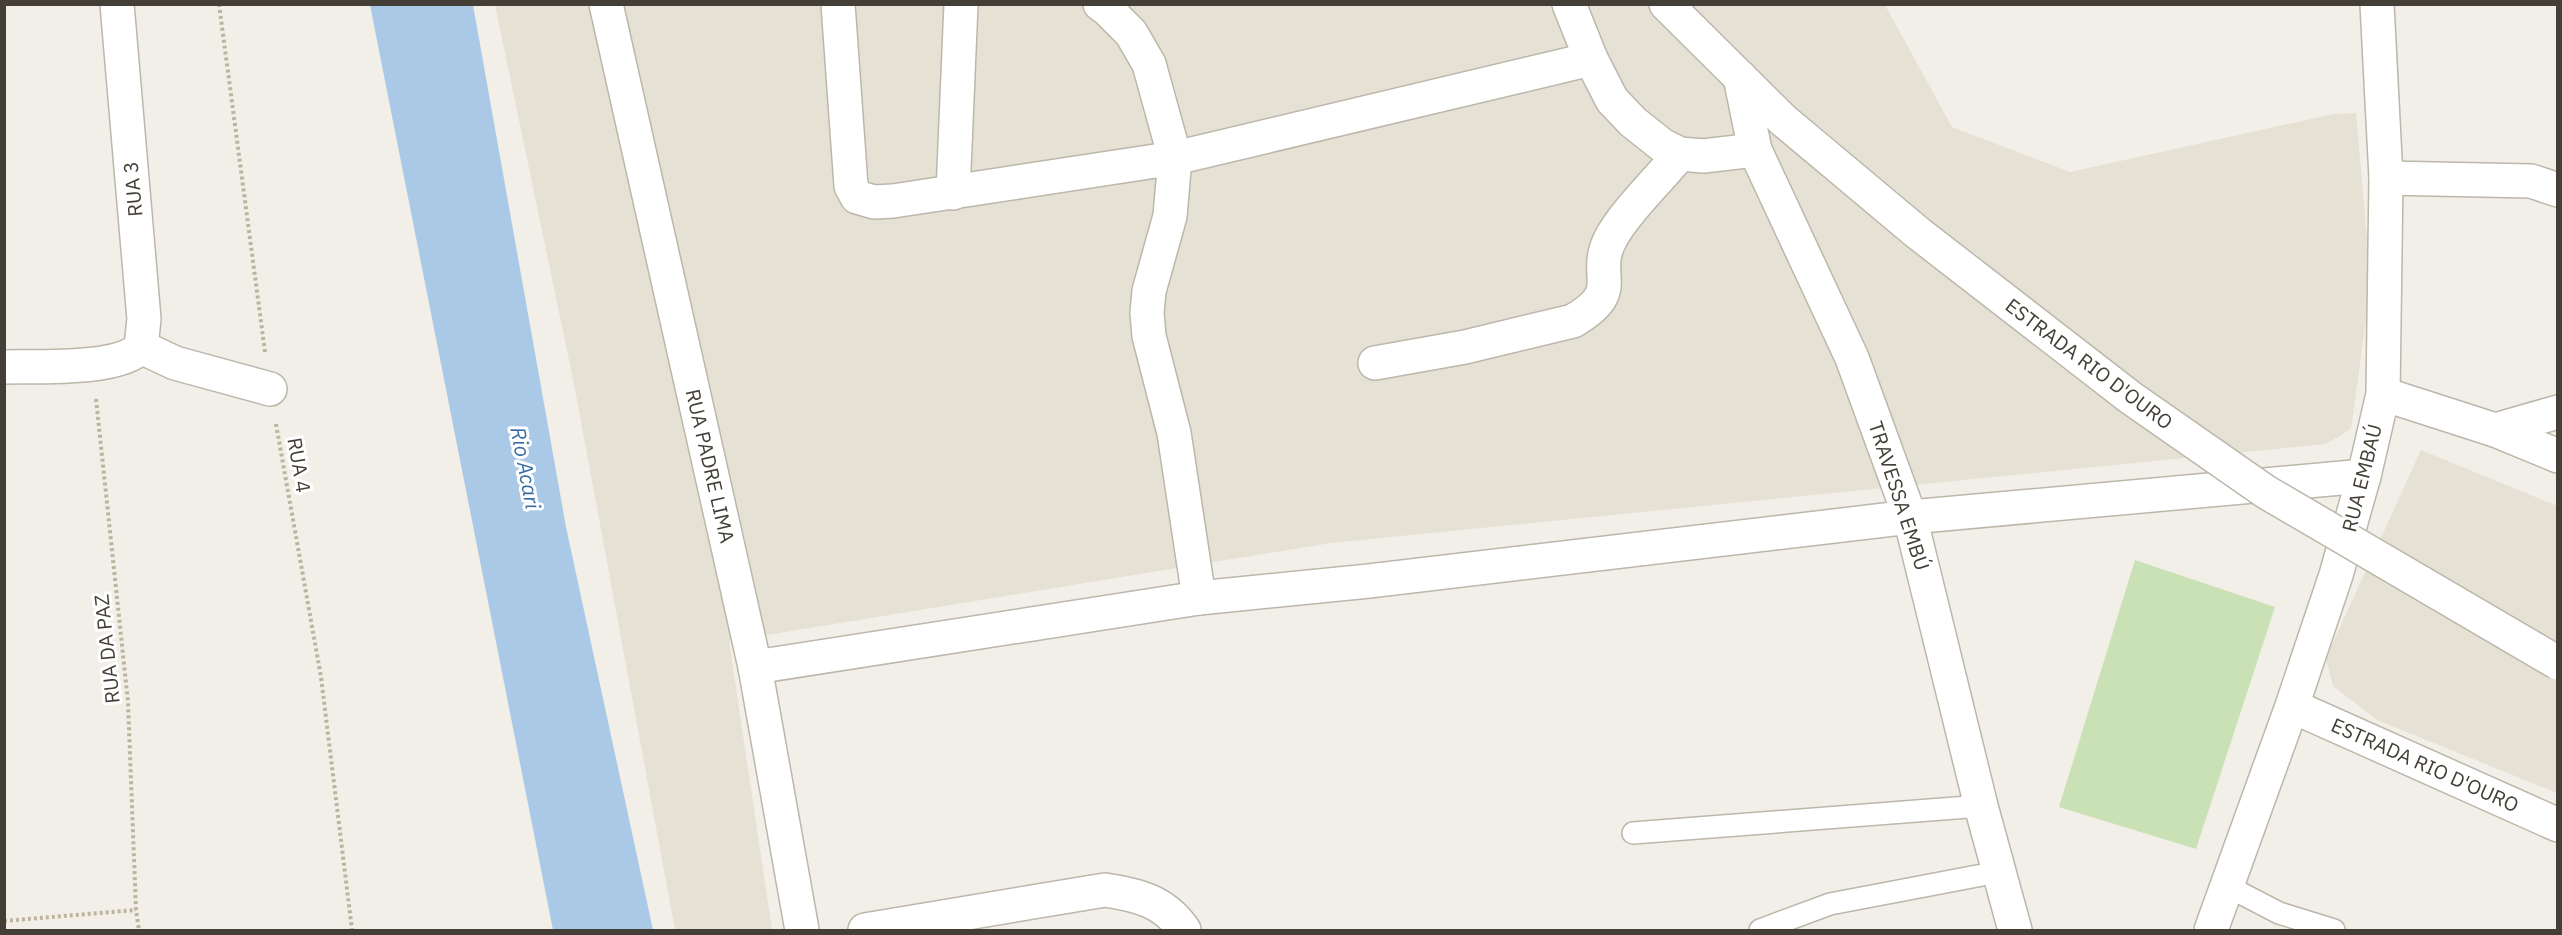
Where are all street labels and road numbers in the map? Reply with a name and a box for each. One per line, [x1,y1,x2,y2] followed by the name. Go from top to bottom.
[117,160,148,218] street label: RUA 3
[2000,292,2178,435] street label: ESTRADA RIO D'OURO
[680,386,741,546] street label: RUA PADRE LIMA
[1863,418,1936,574] street label: TRAVESSA EMBÚ
[2335,421,2388,535] street label: RUA EMBAÚ
[281,435,318,495] street label: RUA 4
[87,593,126,705] street label: RUA DA PAZ
[2327,711,2523,818] street label: ESTRADA RIO D'OURO

